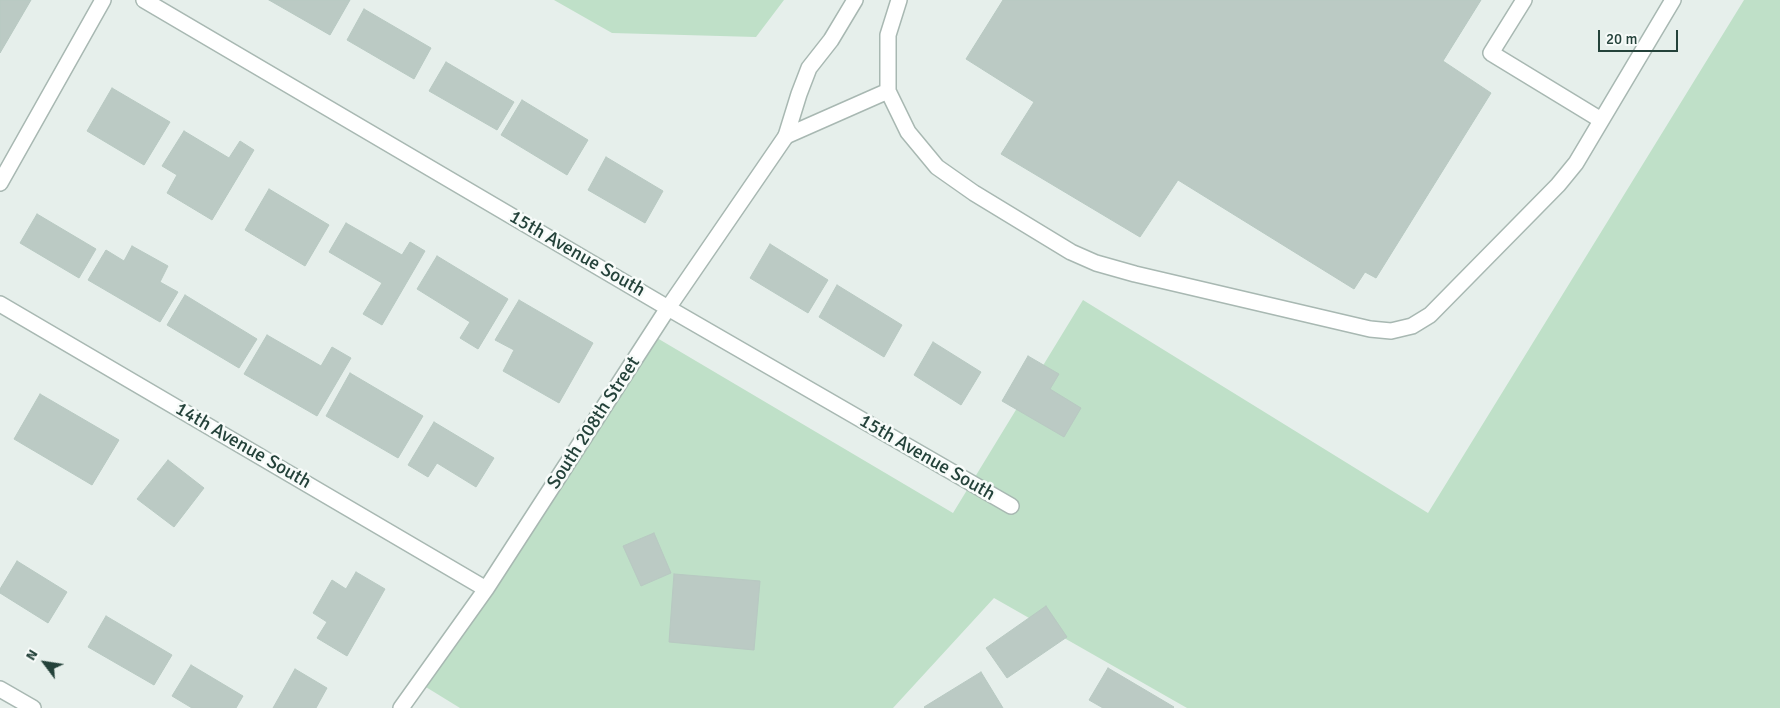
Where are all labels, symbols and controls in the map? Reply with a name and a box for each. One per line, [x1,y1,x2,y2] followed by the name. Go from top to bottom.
[1600,20,1680,52] scale bar
[1606,30,1637,48] text: 20 m
[505,206,649,302] street label: 15th Avenue South
[543,352,645,494] street label: South 208th Street
[171,398,315,494] street label: 14th Avenue South
[855,410,999,506] street label: 15th Avenue South
[20,638,70,688] north arrow
[22,646,42,664] text: N

